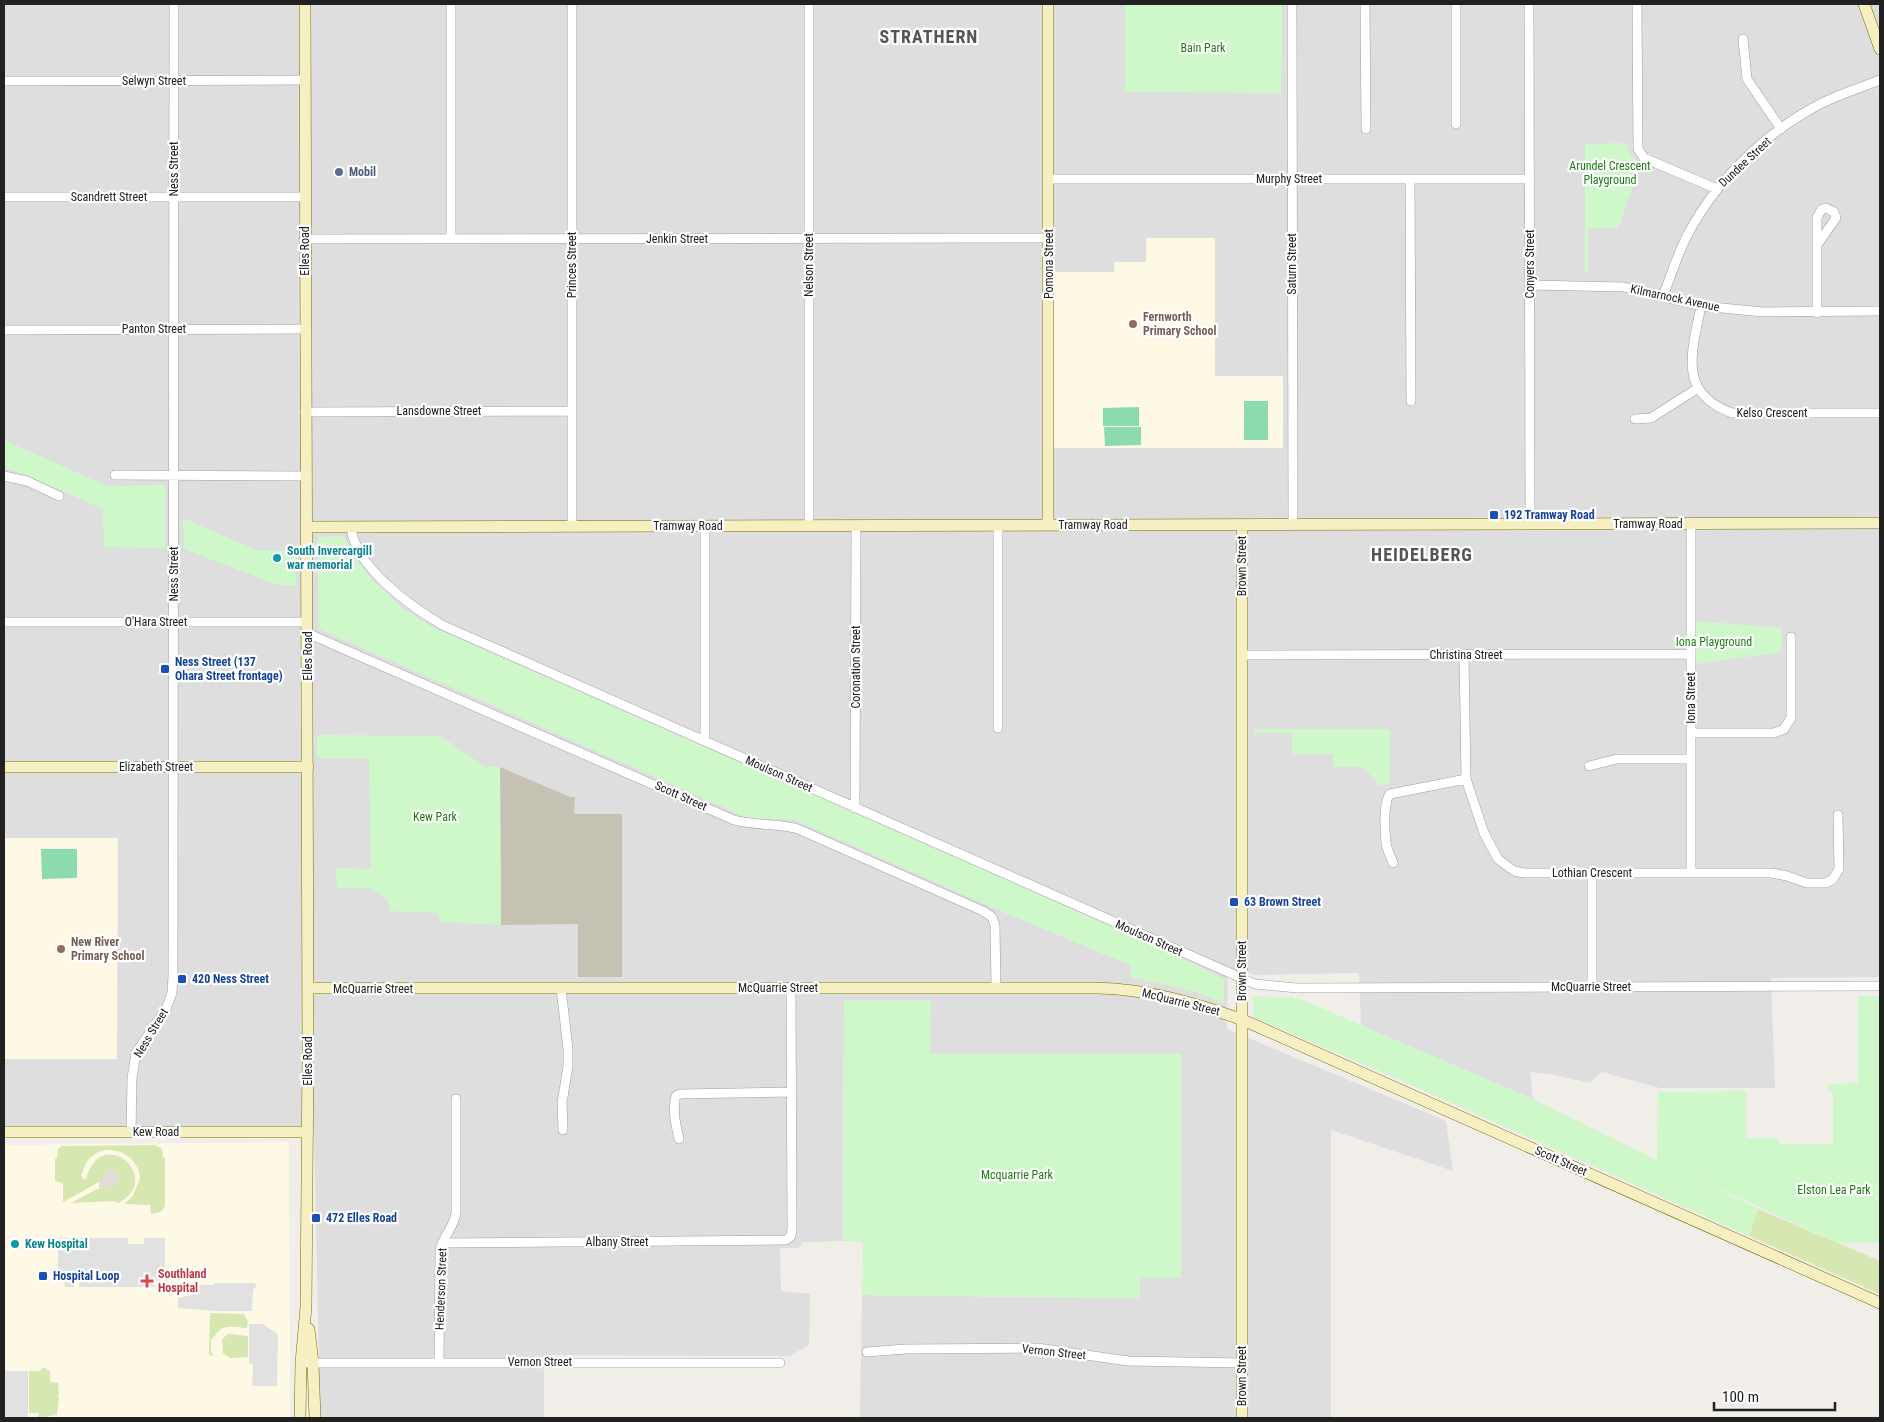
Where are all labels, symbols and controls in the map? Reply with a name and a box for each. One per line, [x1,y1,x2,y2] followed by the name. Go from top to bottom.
[880,26,978,47] district label: STRATHERN
[1180,41,1226,55] park label: Bain Park
[122,74,186,88] street label: Selwyn Street
[1716,134,1774,190] street label: Dundee Street
[167,141,181,196] street label: Ness Street
[1569,159,1651,187] park label: Arundel Crescent Playground
[349,165,376,179] place label: Mobil
[333,166,345,178] marker: Mobil
[1256,172,1323,186] street label: Murphy Street
[71,190,148,204] street label: Scandrett Street
[298,226,312,276] street label: Elles Road
[1042,229,1056,299] street label: Pomona Street
[1523,229,1537,299] street label: Conyers Street
[565,231,579,298] street label: Princes Street
[646,232,708,246] street label: Jenkin Street
[802,233,816,297] street label: Nelson Street
[1285,233,1299,295] street label: Saturn Street
[1629,282,1721,314] street label: Kilmarnock Avenue
[1143,310,1216,338] place label: Fernworth Primary School
[1127,318,1139,330] marker: Fernworth Primary School
[122,322,187,336] street label: Panton Street
[397,404,482,418] street label: Lansdowne Street
[1737,406,1808,420] street label: Kelso Crescent
[1504,508,1595,522] place label: 192 Tramway Road
[1488,509,1500,521] marker: 192 Tramway Road
[1613,517,1683,531] street label: Tramway Road
[1058,518,1128,532] street label: Tramway Road
[653,519,723,533] street label: Tramway Road
[1235,535,1249,596] street label: Brown Street
[287,544,372,572] place label: South Invercargill war memorial
[1371,544,1473,565] district label: HEIDELBERG
[167,546,181,601] street label: Ness Street
[271,552,283,564] marker: South Invercargill war memorial
[125,615,188,629] street label: O'Hara Street
[849,625,863,708] street label: Coronation Street
[301,631,315,681] street label: Elles Road
[1676,635,1752,649] park label: Iona Playground
[1429,648,1503,662] street label: Christina Street
[175,655,283,683] place label: Ness Street (137 Ohara Street frontage)
[159,663,171,675] marker: Ness Street (137 Ohara Street frontage)
[1684,672,1698,724] street label: Iona Street
[743,753,815,795] street label: Moulson Street
[119,760,194,774] street label: Elizabeth Street
[653,778,710,814] street label: Scott Street
[413,810,458,824] park label: Kew Park
[1552,866,1633,880] street label: Lothian Crescent
[1244,895,1321,909] place label: 63 Brown Street
[1228,896,1240,908] marker: 63 Brown Street
[1113,917,1185,959] street label: Moulson Street
[71,935,144,963] place label: New River Primary School
[1235,940,1249,1001] street label: Brown Street
[55,943,67,955] marker: New River Primary School
[192,972,269,986] place label: 420 Ness Street
[176,973,188,985] marker: 420 Ness Street
[1551,980,1631,994] street label: McQuarrie Street
[738,981,818,995] street label: McQuarrie Street
[333,982,413,996] street label: McQuarrie Street
[1141,986,1222,1019] street label: McQuarrie Street
[131,1005,171,1060] street label: Ness Street
[301,1036,315,1086] street label: Elles Road
[133,1125,179,1139] street label: Kew Road
[1533,1143,1590,1179] street label: Scott Street
[981,1168,1054,1182] park label: Mcquarrie Park
[1797,1183,1871,1197] park label: Elston Lea Park
[326,1211,397,1225] place label: 472 Elles Road
[310,1212,322,1224] marker: 472 Elles Road
[585,1235,649,1249] street label: Albany Street
[25,1237,88,1251] place label: Kew Hospital
[9,1238,21,1250] marker: Kew Hospital
[433,1247,449,1330] street label: Henderson Street
[158,1267,207,1295] place label: Southland Hospital
[53,1269,120,1283] place label: Hospital Loop
[37,1270,49,1282] marker: Hospital Loop
[140,1274,154,1288] marker: Southland Hospital
[1021,1342,1087,1362] street label: Vernon Street
[1235,1345,1249,1406] street label: Brown Street
[508,1355,573,1369] street label: Vernon Street
[1714,1380,1835,1412] scale bar
[1722,1388,1759,1406] text: 100 m

